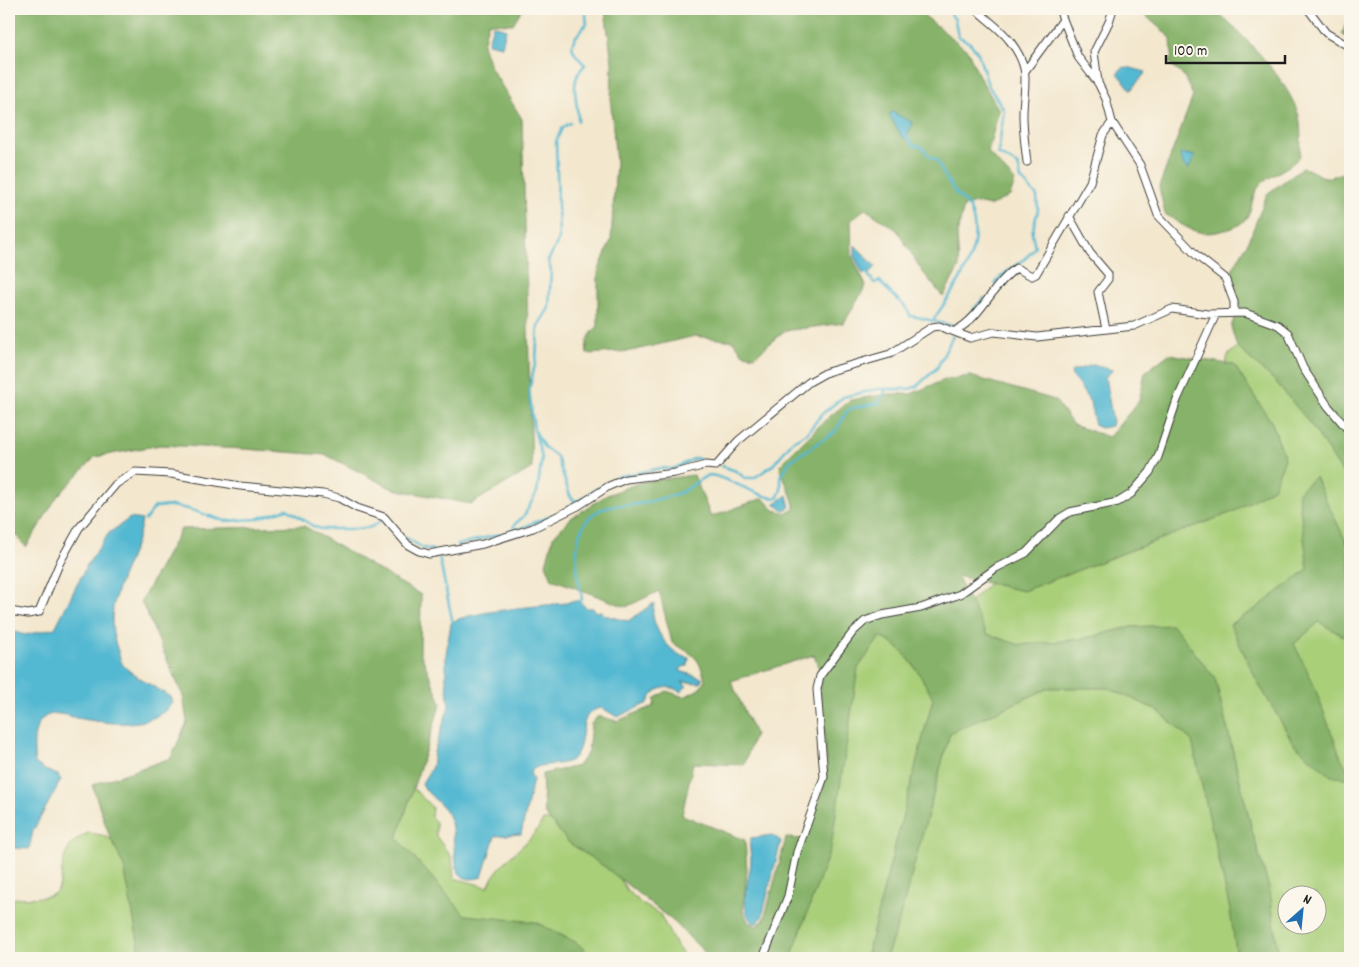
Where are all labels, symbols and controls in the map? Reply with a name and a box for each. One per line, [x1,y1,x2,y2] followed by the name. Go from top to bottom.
[1166,32,1285,64] scale bar
[1174,41,1207,63] text: 100 m
[1276,884,1326,934] north arrow
[1299,890,1315,911] text: N

